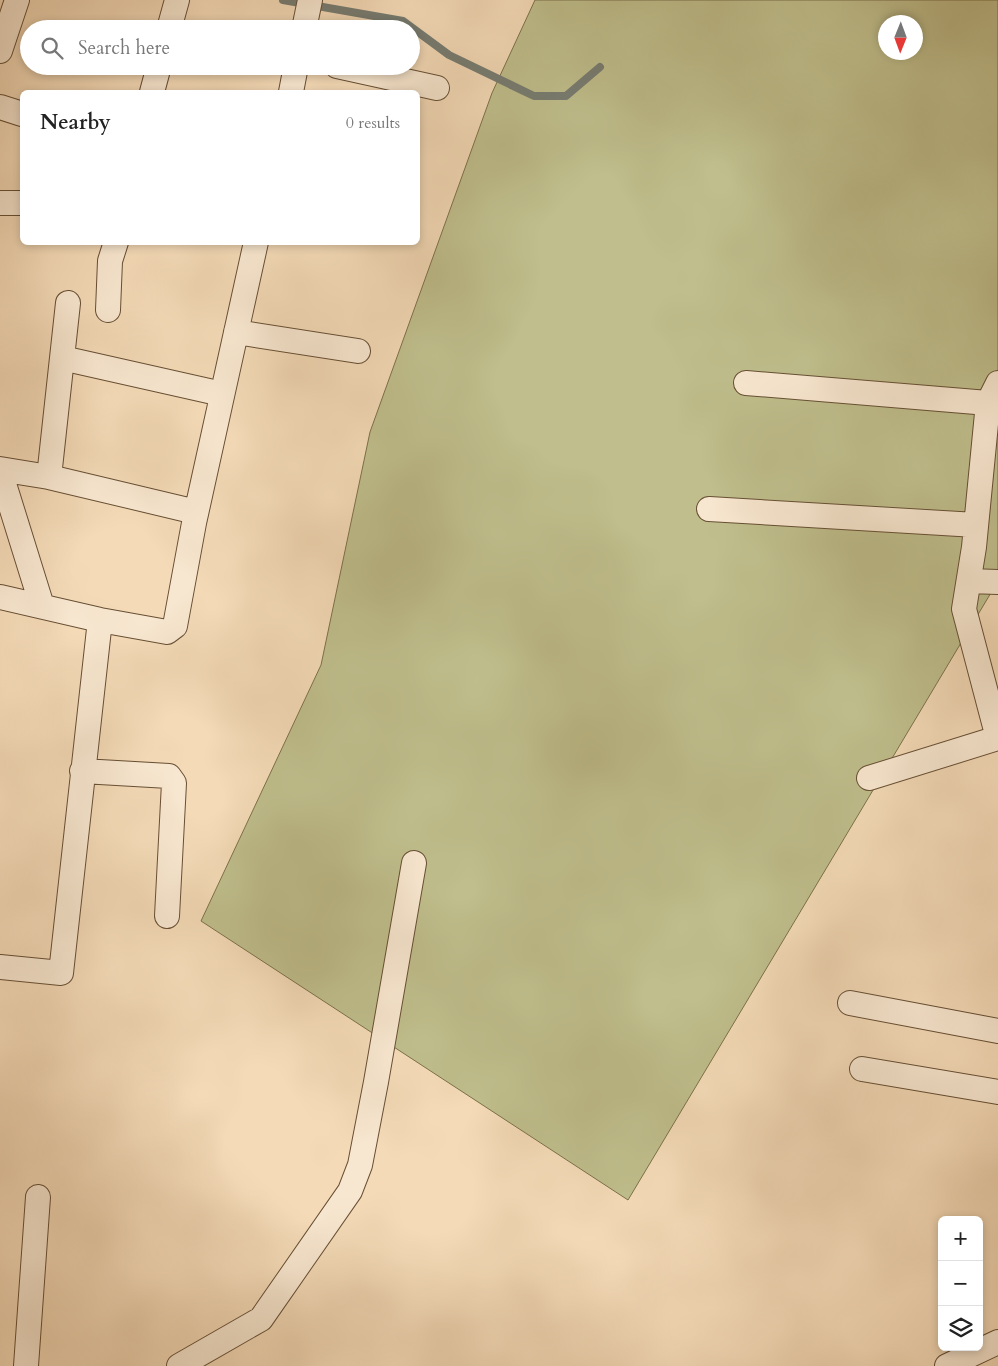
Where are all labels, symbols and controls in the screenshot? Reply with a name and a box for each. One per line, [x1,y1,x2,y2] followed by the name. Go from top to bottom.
[878,15,923,60] north arrow
[20,20,420,75] search box
[38,34,66,62] icon: search
[78,35,170,61] text: Search here
[40,108,111,137] text: Nearby
[346,112,400,134] text: 0 results
[938,1216,983,1351] map controls
[938,1216,983,1261] button: +
[938,1261,983,1306] button: −
[938,1306,983,1351] button: layers

